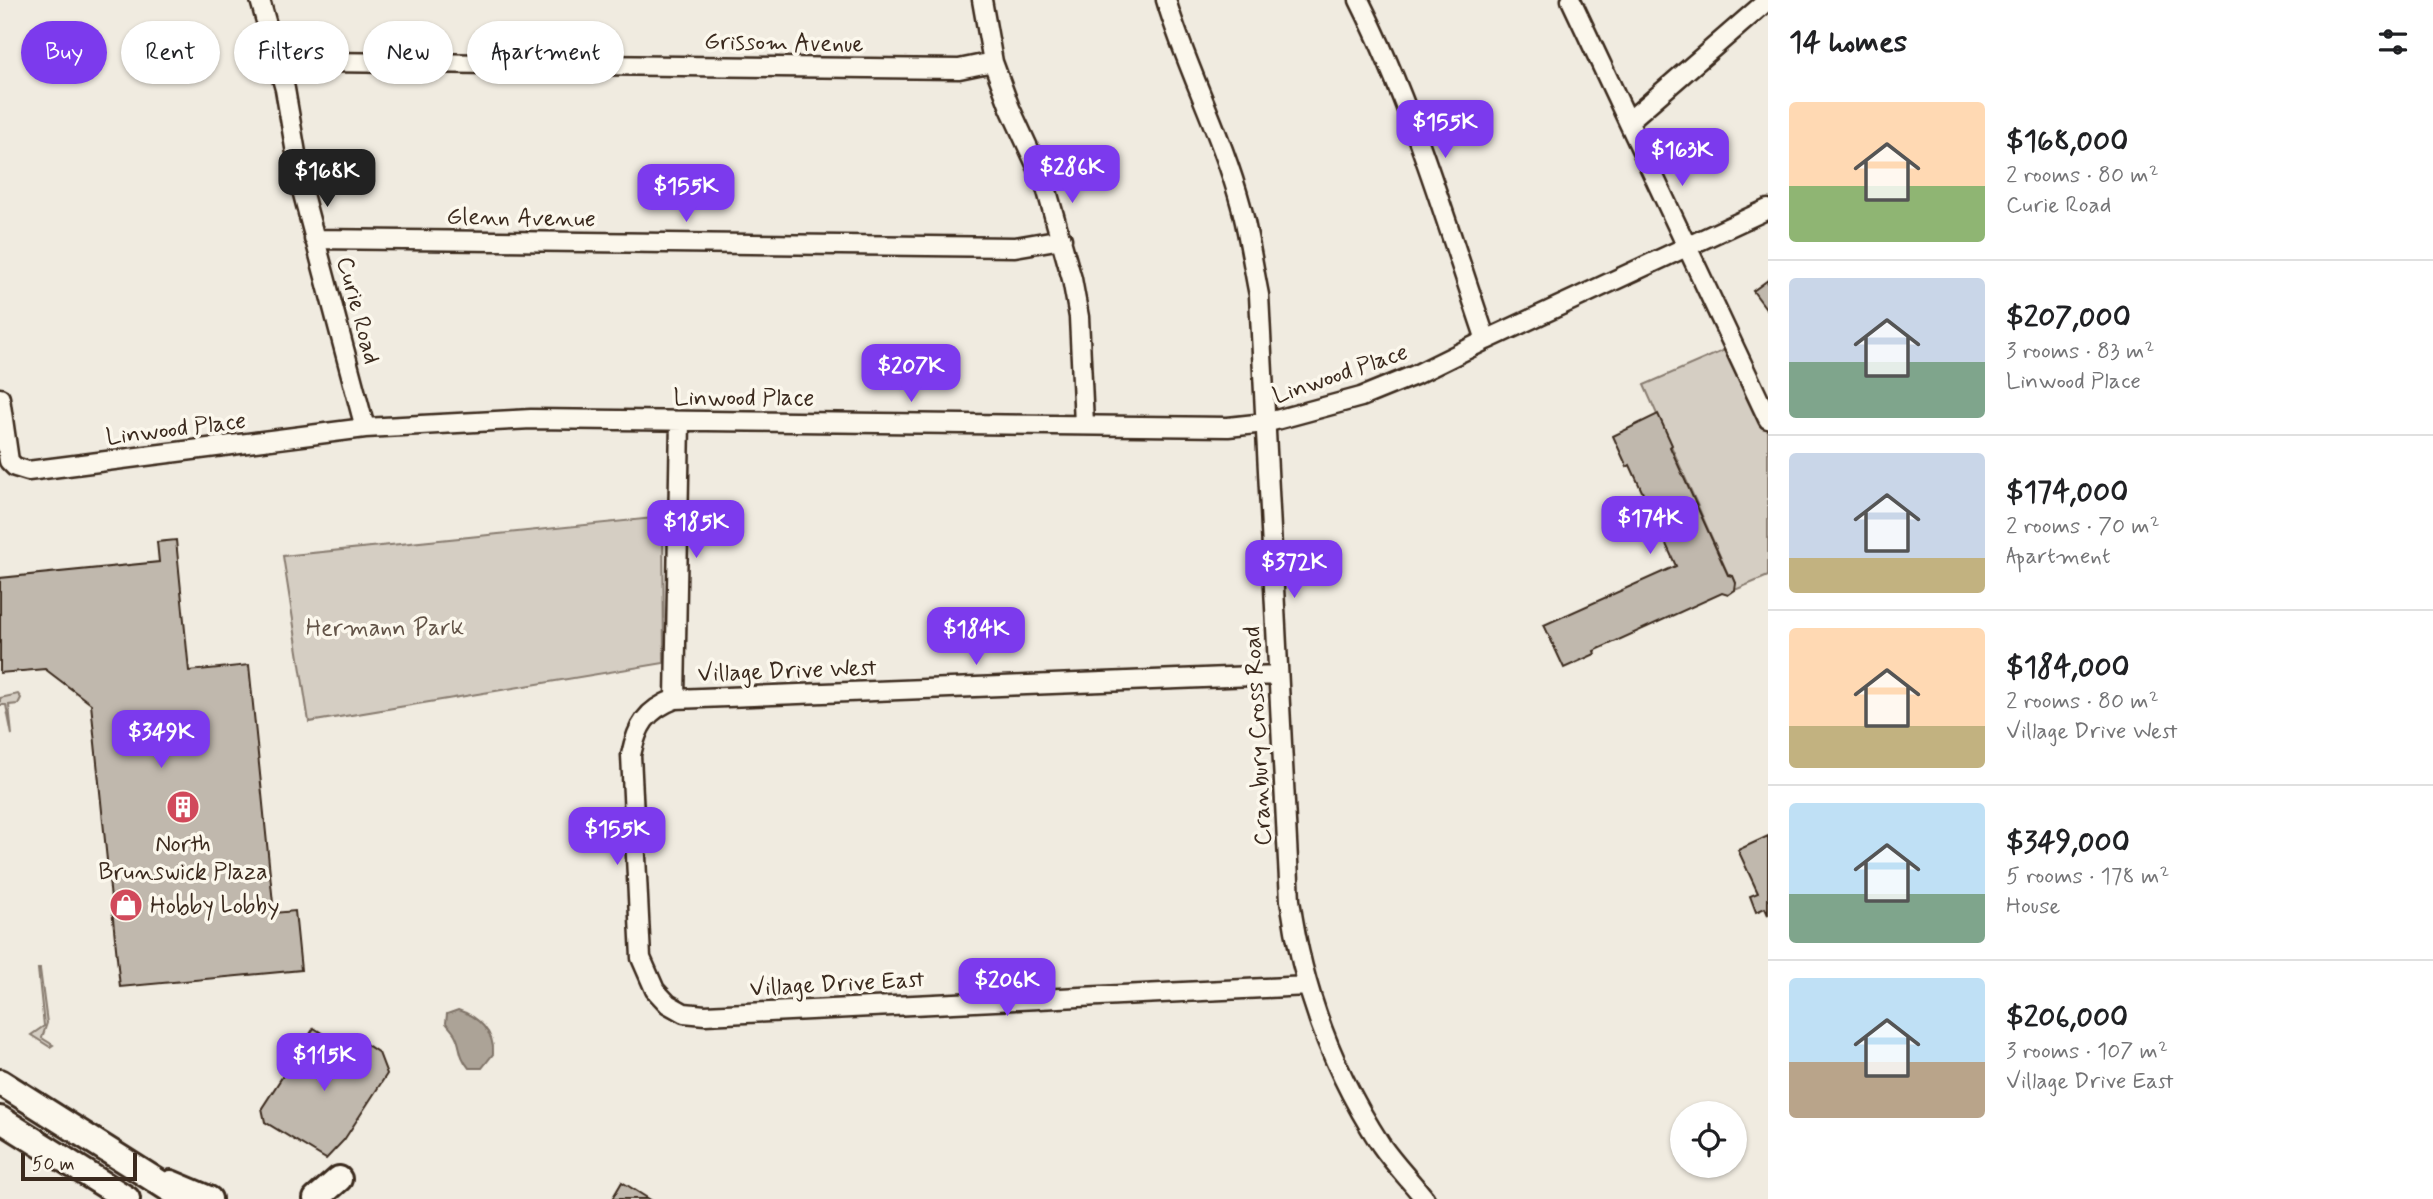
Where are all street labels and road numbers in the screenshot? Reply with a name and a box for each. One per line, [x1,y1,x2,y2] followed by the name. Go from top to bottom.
[704,27,864,60] street label: Grissom Avenue
[446,202,596,235] street label: Glenn Avenue
[328,253,387,368] street label: Curie Road
[1269,337,1412,412] street label: Linwood Place
[674,383,814,414] street label: Linwood Place
[104,406,248,453] street label: Linwood Place
[1237,625,1280,847] street label: Cranbury Cross Road
[697,653,877,690] street label: Village Drive West
[749,964,926,1005] street label: Village Drive East

